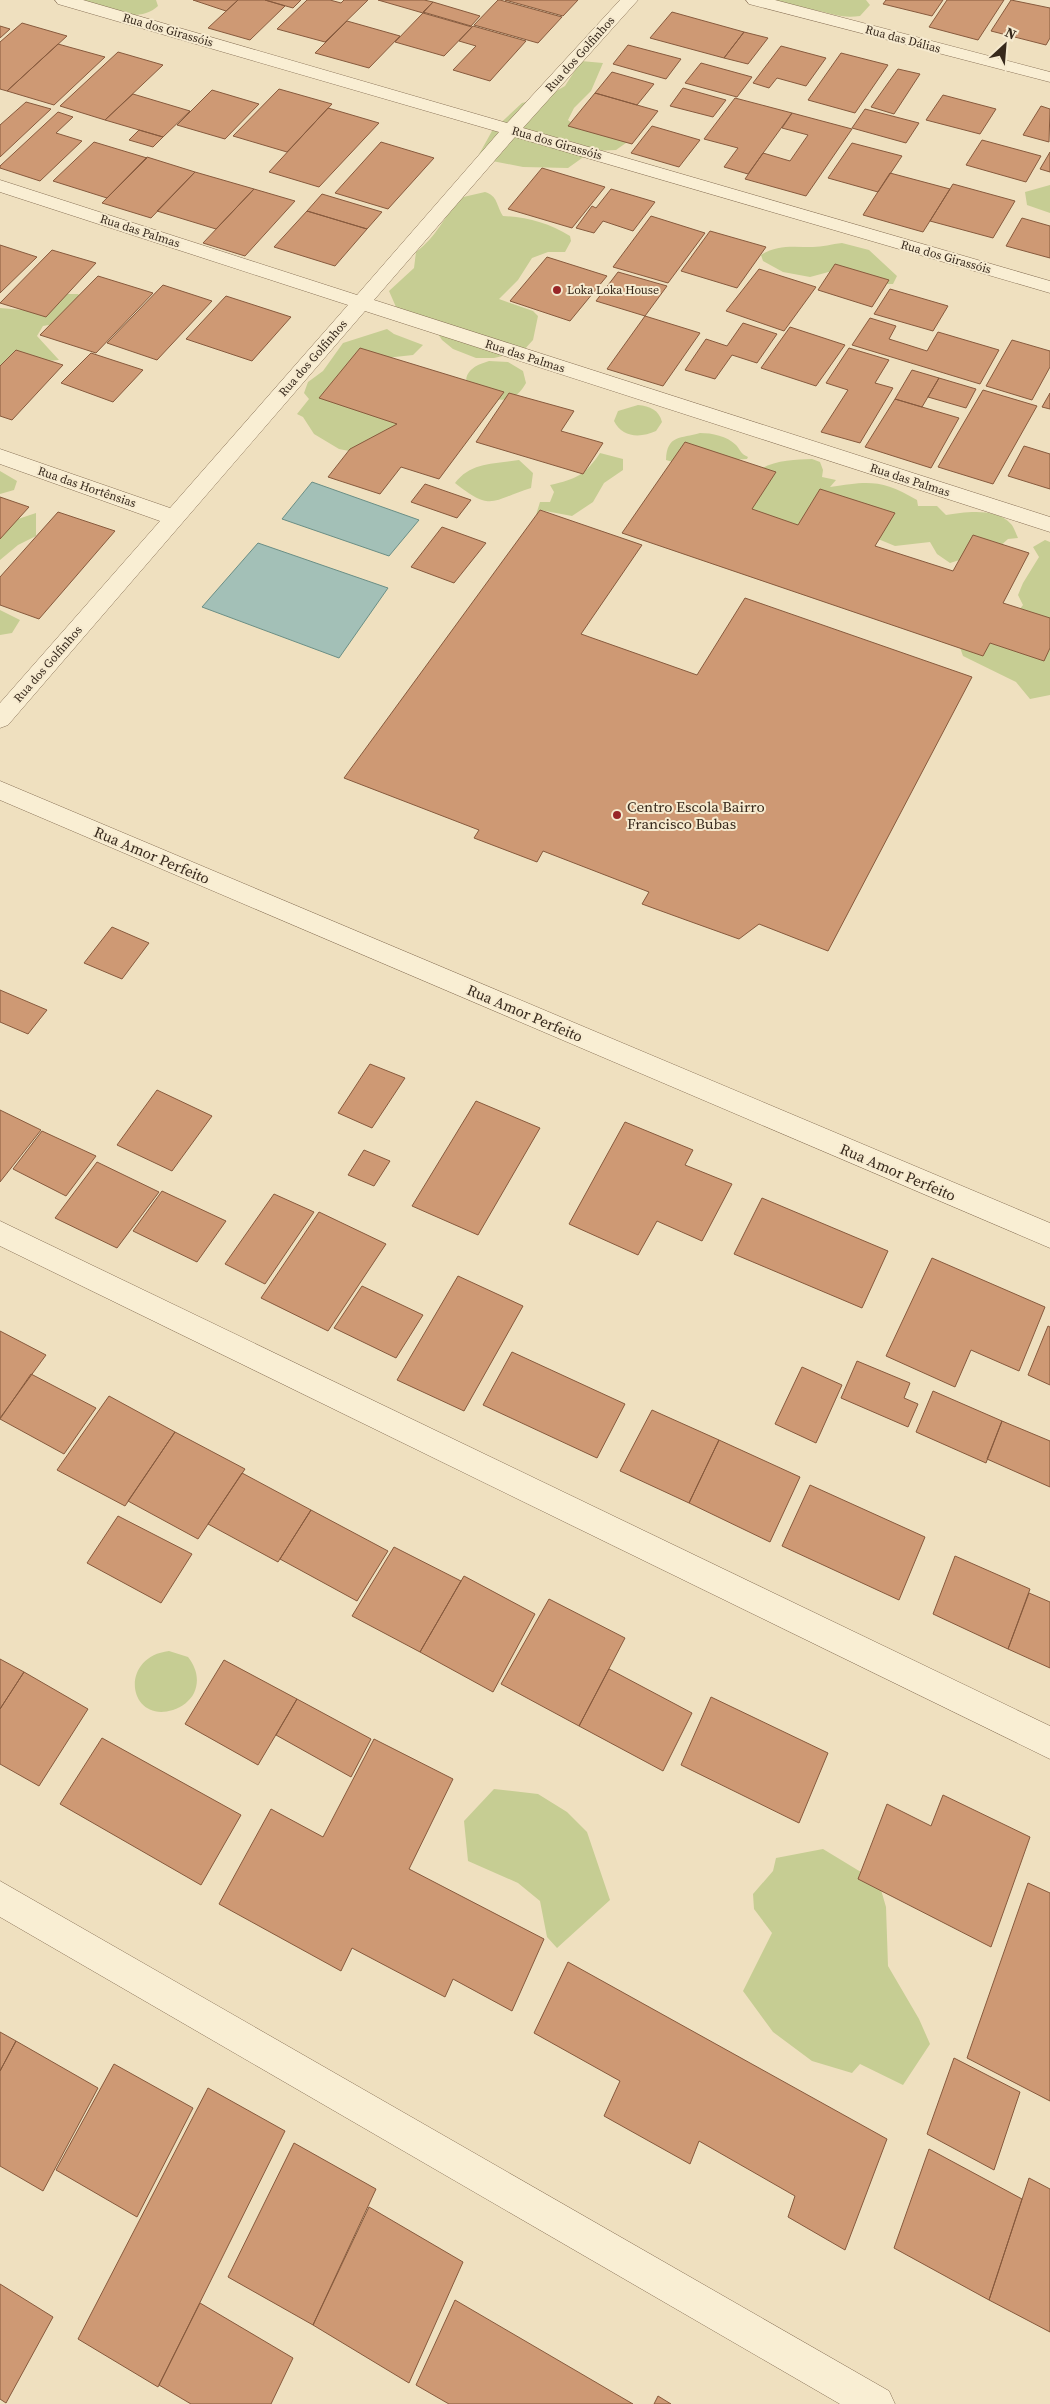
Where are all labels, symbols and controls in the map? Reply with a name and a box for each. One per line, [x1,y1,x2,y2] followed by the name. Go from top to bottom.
[121,9,215,51] street label: Rua dos Girassóis
[542,13,618,95] street label: Rua dos Golfinhos
[980,20,1030,70] north arrow
[864,21,942,57] street label: Rua das Dálias
[1002,22,1020,45] text: N
[510,122,604,164] street label: Rua dos Girassóis
[98,211,182,251] street label: Rua das Palmas
[899,236,993,278] street label: Rua dos Girassóis
[567,282,659,298] place label: Loka Loka House
[551,284,563,296] marker: Loka Loka House
[275,316,351,400] street label: Rua dos Golfinhos
[483,336,567,376] street label: Rua das Palmas
[868,460,952,500] street label: Rua das Palmas
[36,463,138,511] street label: Rua das Hortênsias
[10,622,86,706] street label: Rua dos Golfinhos
[627,796,765,834] place label: Centro Escola Bairro Francisco Bubas
[611,809,623,821] marker: Centro Escola Bairro Francisco Bubas
[91,821,213,889] street label: Rua Amor Perfeito
[464,979,586,1047] street label: Rua Amor Perfeito
[837,1138,959,1206] street label: Rua Amor Perfeito

